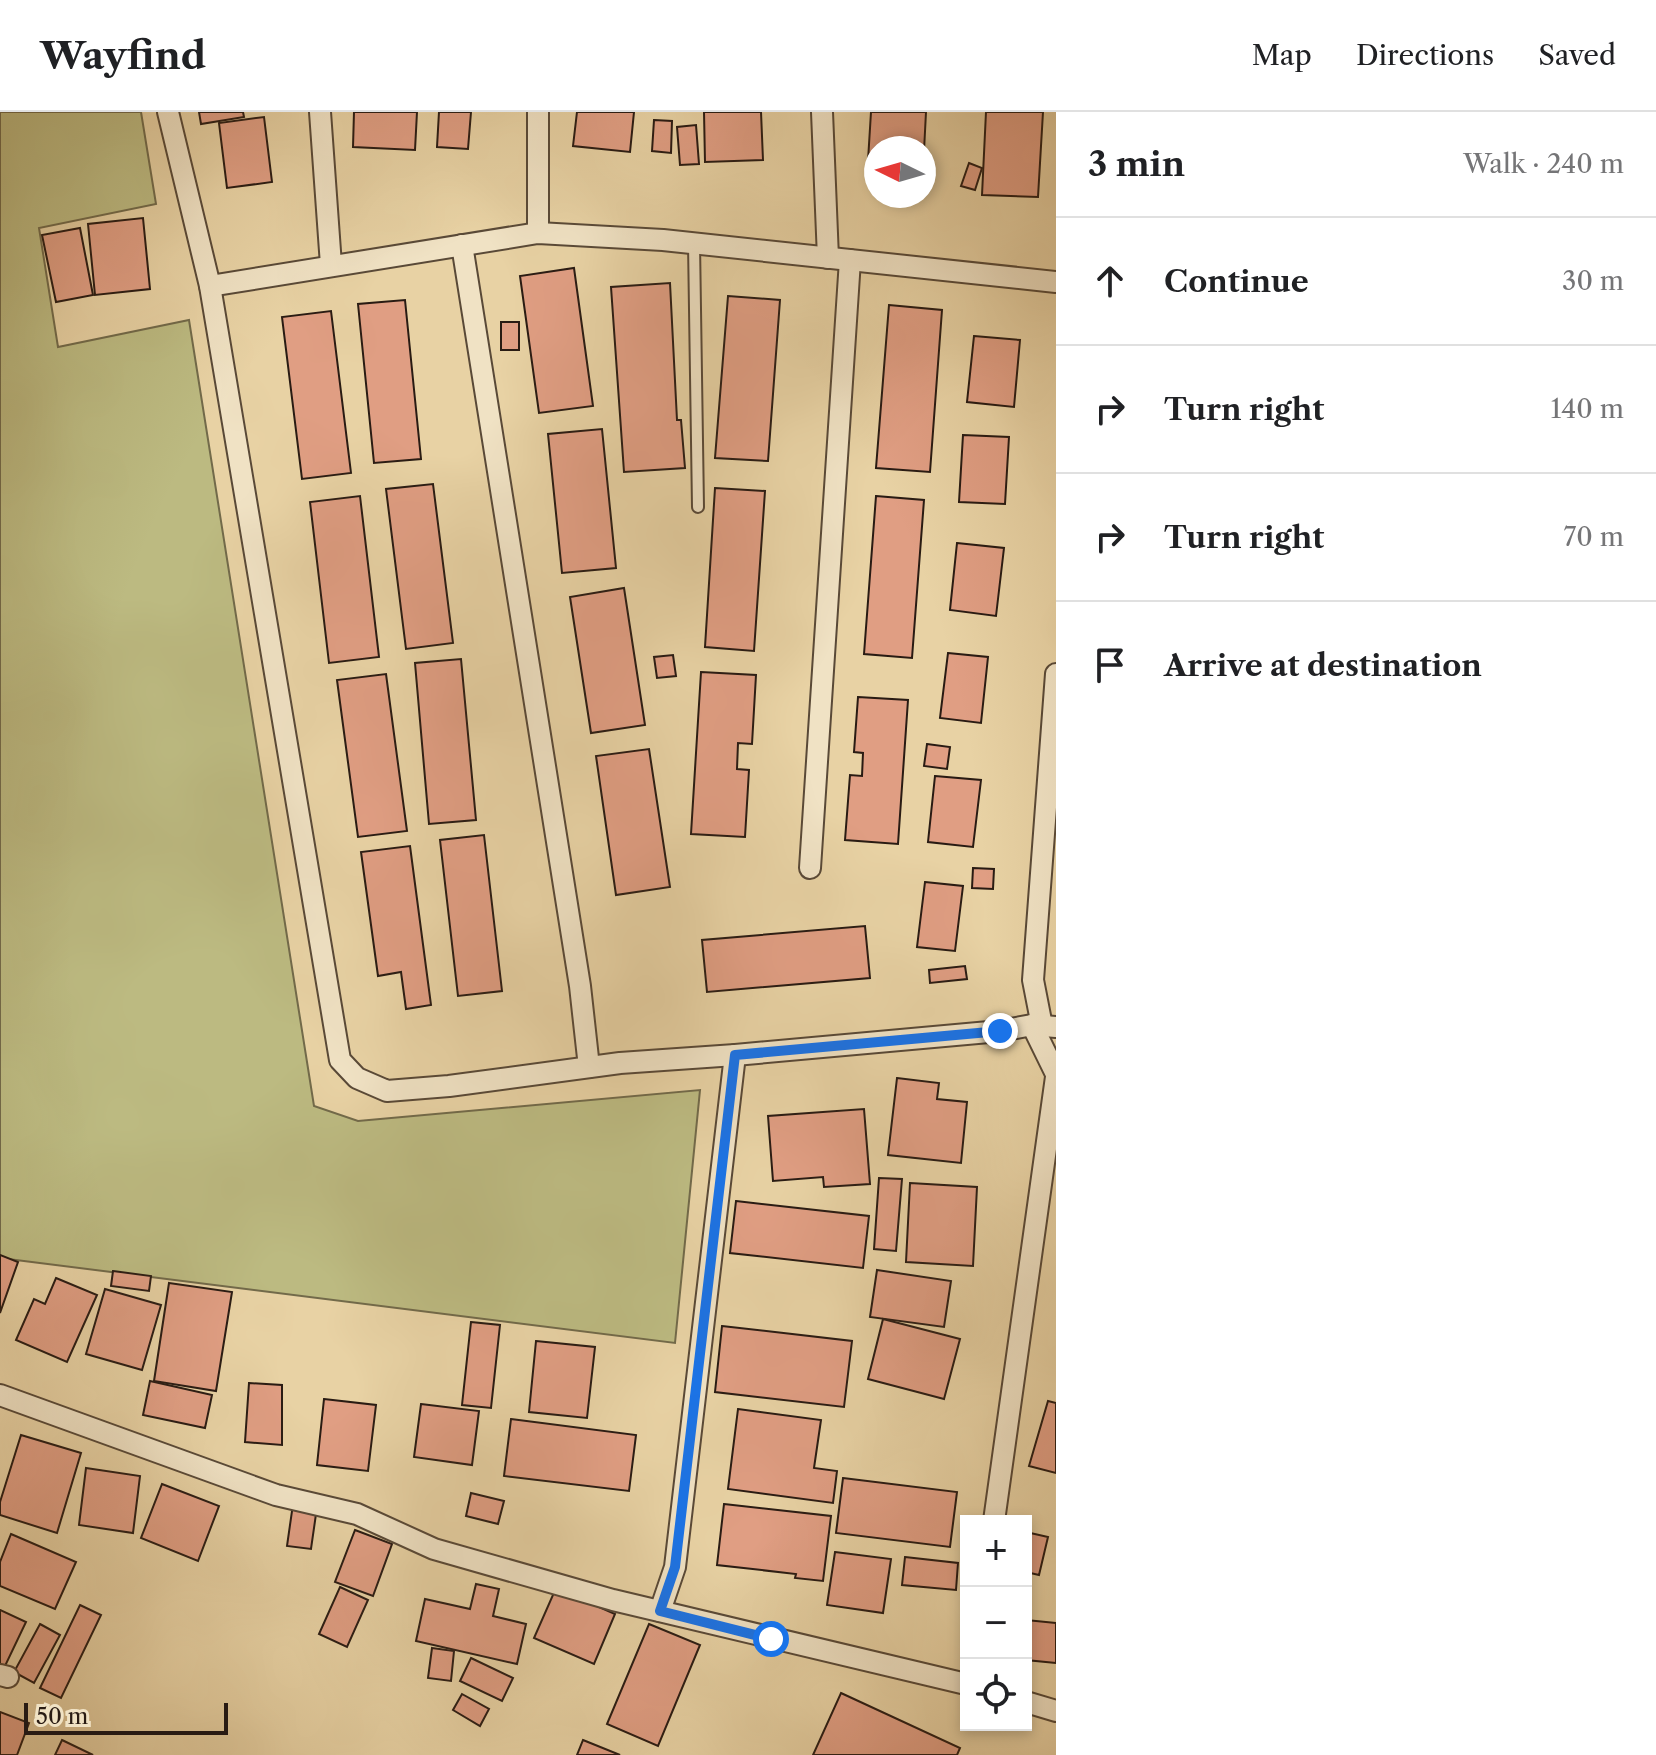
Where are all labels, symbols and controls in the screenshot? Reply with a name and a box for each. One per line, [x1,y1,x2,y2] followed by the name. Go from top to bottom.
[40,32,206,79] text: Wayfind
[1252,38,1312,72] text: Map
[1356,38,1494,72] text: Directions
[1538,38,1616,72] text: Saved
[864,136,936,208] north arrow
[1088,143,1185,185] text: 3 min
[1463,148,1624,180] text: Walk · 240 m
[1088,259,1132,303] icon: ahead
[1164,263,1309,300] text: Continue
[1562,265,1624,297] text: 30 m
[1088,387,1132,431] icon: right
[1164,391,1324,428] text: Turn right
[1550,393,1624,425] text: 140 m
[1088,515,1132,559] icon: right
[1164,519,1324,556] text: Turn right
[1564,521,1624,553] text: 70 m
[1088,643,1132,687] icon: arrive
[1164,647,1482,684] text: Arrive at destination
[982,1013,1018,1049] route end
[960,1515,1032,1731] map controls
[960,1515,1032,1587] button: +
[960,1587,1032,1659] button: −
[753,1621,789,1657] route start
[960,1659,1032,1731] button: locate
[24,1699,228,1735] scale bar
[36,1703,88,1730] text: 50 m

